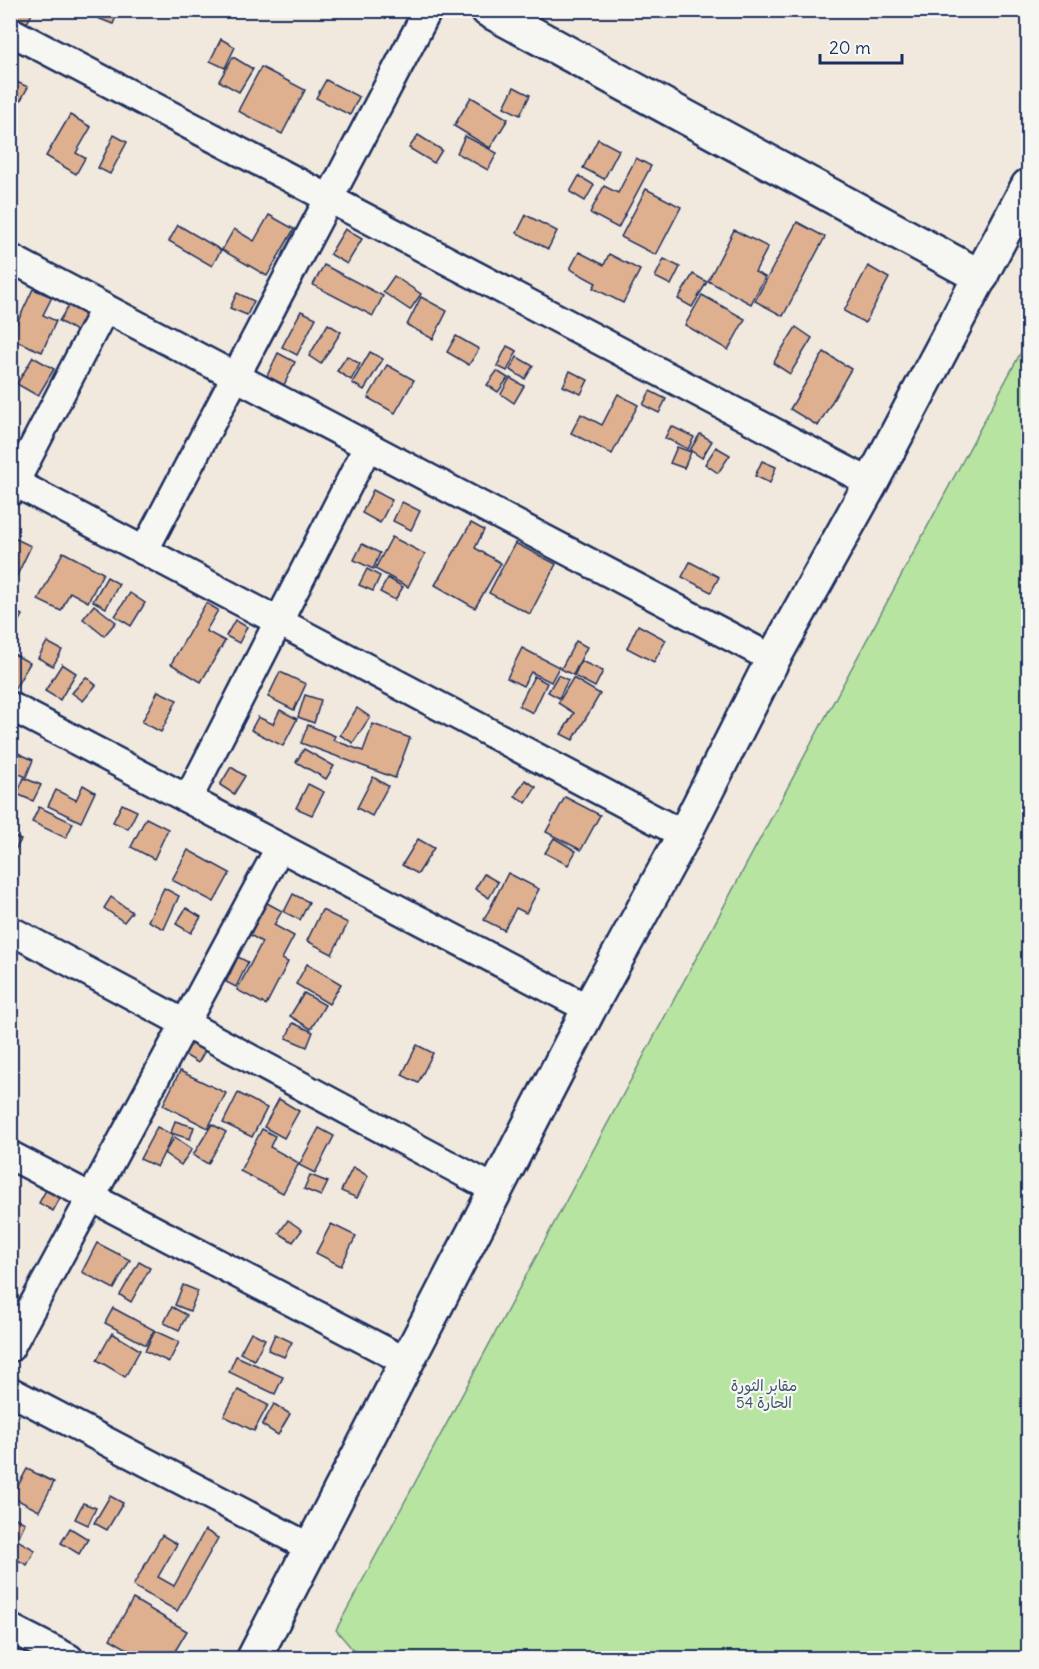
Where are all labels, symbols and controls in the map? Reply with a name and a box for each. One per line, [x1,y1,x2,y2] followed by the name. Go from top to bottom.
[820,27,902,65] scale bar
[829,36,871,59] text: 20 m
[731,1376,797,1412] park label: مقابر الثورة الحارة 54

